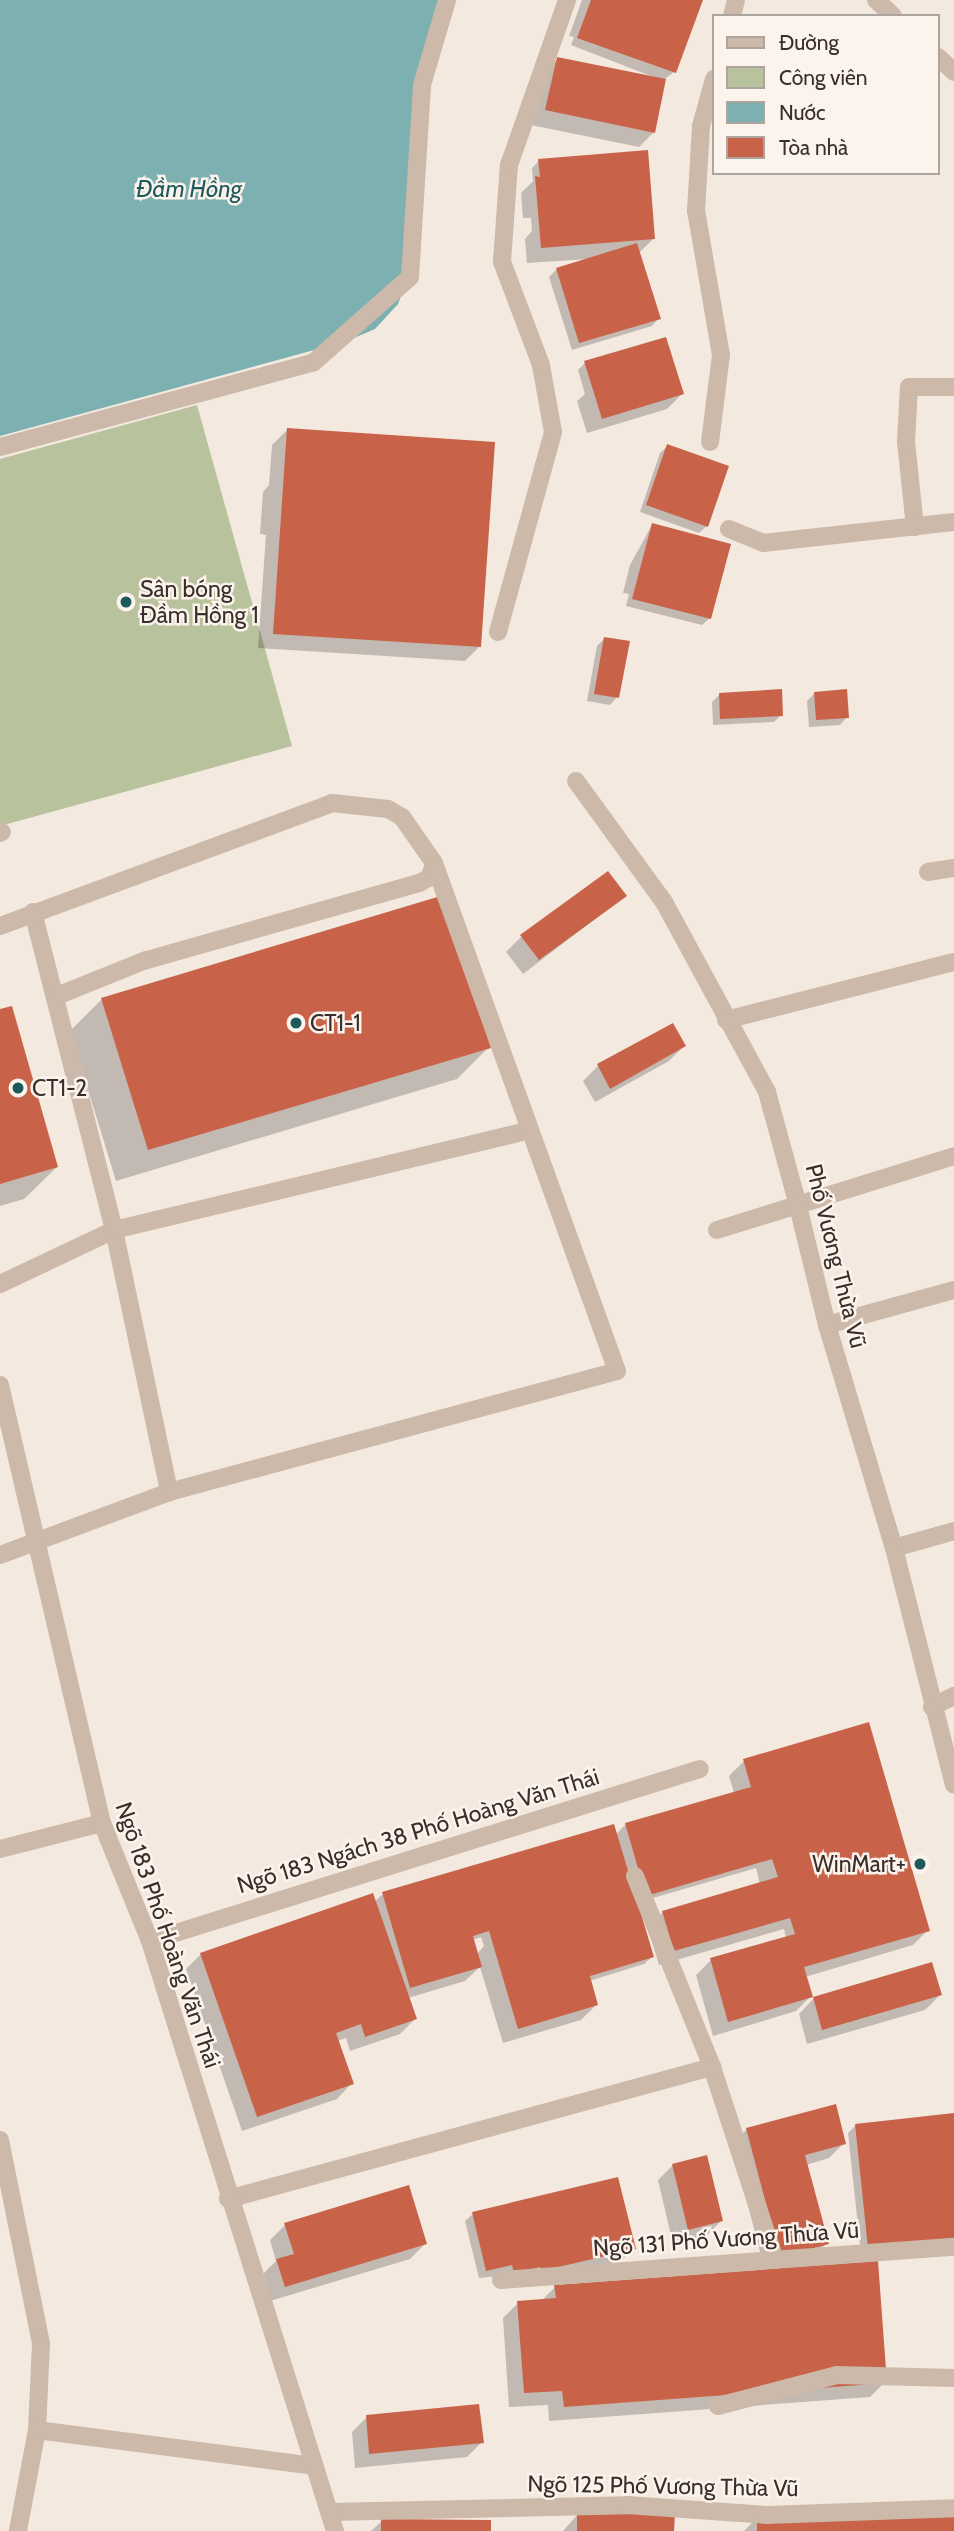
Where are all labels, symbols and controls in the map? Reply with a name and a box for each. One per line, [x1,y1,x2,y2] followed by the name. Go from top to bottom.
[712,14,940,175] legend
[779,30,839,55] text: Đường
[779,65,867,90] text: Công viên
[779,100,826,125] text: Nước
[779,135,848,160] text: Tòa nhà
[136,175,242,203] water label: Đầm Hồng
[140,575,259,629] place label: Sân bóng Đầm Hồng 1
[118,594,134,610] marker: Sân bóng Đầm Hồng 1
[310,1009,361,1037] place label: CT1-1
[288,1015,304,1031] marker: CT1-1
[32,1074,87,1102] place label: CT1-2
[10,1080,26,1096] marker: CT1-2
[800,1161,872,1351] street label: Phố Vương Thừa Vũ
[234,1763,602,1899] street label: Ngõ 183 Ngách 38 Phố Hoàng Văn Thái
[109,1798,227,2072] street label: Ngõ 183 Phố Hoàng Văn Thái
[812,1850,906,1878] place label: WinMart+
[912,1856,928,1872] marker: WinMart+
[592,2216,860,2262] street label: Ngõ 131 Phố Vương Thừa Vũ
[527,2470,799,2502] street label: Ngõ 125 Phố Vương Thừa Vũ

